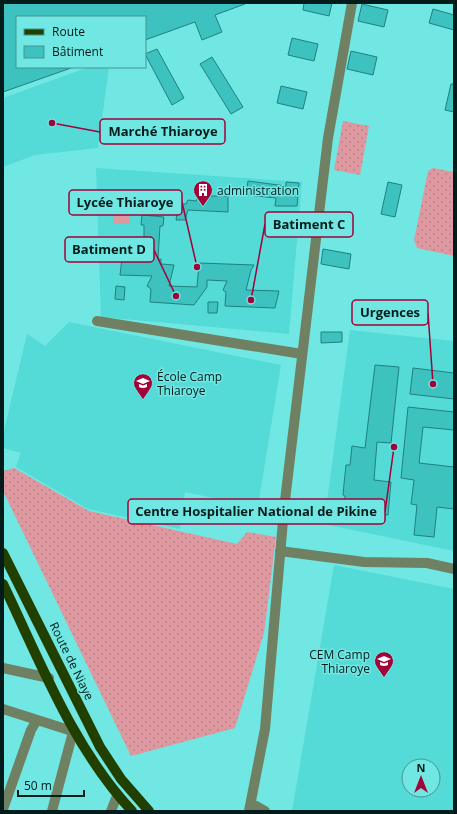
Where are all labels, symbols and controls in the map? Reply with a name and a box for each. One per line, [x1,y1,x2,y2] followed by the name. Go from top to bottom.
[16,16,146,68] legend
[52,23,85,40] text: Route
[52,43,103,60] text: Bâtiment
[100,119,225,144] callout: Marché Thiaroye
[108,122,218,140] text: Marché Thiaroye
[192,179,214,207] building icon: administration
[217,182,299,199] place label: administration
[69,190,182,215] callout: Lycée Thiaroye
[76,193,174,211] text: Lycée Thiaroye
[265,212,353,237] callout: Batiment C
[273,215,345,233] text: Batiment C
[65,237,154,262] callout: Batiment D
[72,240,146,258] text: Batiment D
[352,300,428,325] callout: Urgences
[360,303,420,321] text: Urgences
[157,368,222,399] place label: École Camp Thiaroye
[132,372,154,400] school or university icon: École Camp Thiaroye
[128,499,385,524] callout: Centre Hospitalier National de Pikine
[135,502,377,520] text: Centre Hospitalier National de Pikine
[46,619,98,703] street label: Route de Niaye
[309,646,370,677] place label: CEM Camp Thiaroye
[373,650,395,678] school or university icon: CEM Camp Thiaroye
[401,758,441,798] north arrow
[417,760,425,775] text: N
[18,772,84,798] scale bar
[24,777,52,794] text: 50 m

